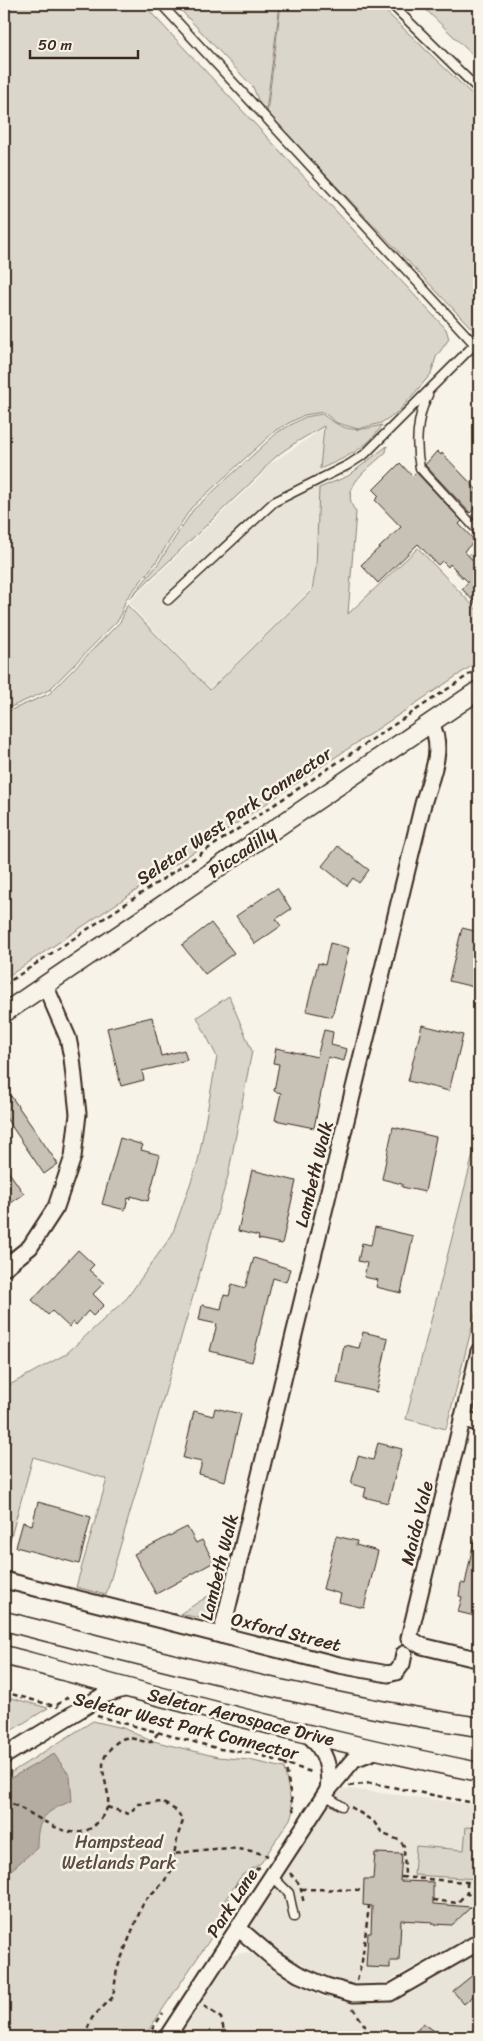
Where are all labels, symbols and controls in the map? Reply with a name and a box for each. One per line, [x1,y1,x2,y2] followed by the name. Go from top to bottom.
[30,28,138,60] scale bar
[38,32,73,58] text: 50 m
[129,737,340,894] street label: Seletar West Park Connector
[201,817,283,887] street label: Piccadilly
[285,1117,343,1231] street label: Lambeth Walk
[391,1477,443,1569] street label: Maida Vale
[190,1510,248,1624] street label: Lambeth Walk
[228,1603,344,1661] street label: Oxford Street
[144,1678,338,1756] street label: Seletar Aerospace Drive
[70,1683,303,1770] street label: Seletar West Park Connector
[62,1826,177,1879] park label: Hampstead Wetlands Park
[198,1862,267,1944] street label: Park Lane

